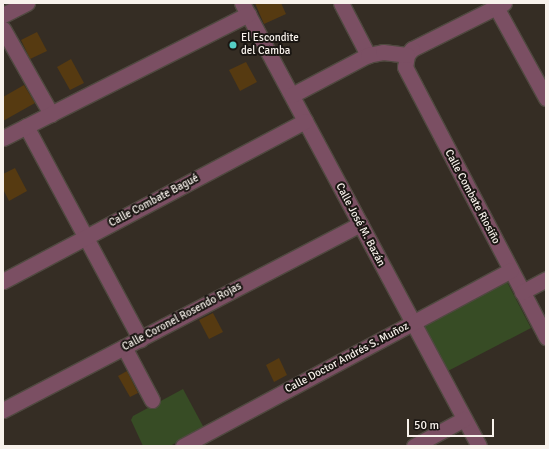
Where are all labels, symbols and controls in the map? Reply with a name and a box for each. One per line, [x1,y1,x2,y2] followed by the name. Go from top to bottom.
[241,32,299,58] place label: El Escondite del Camba
[228,40,238,50] marker: El Escondite del Camba
[441,147,503,247] street label: Calle Combate Riosiño
[107,172,201,230] street label: Calle Combate Bagué
[332,181,388,269] street label: Calle José M. Bazán
[120,280,244,354] street label: Calle Coronel Rosendo Rojas
[283,320,411,396] street label: Calle Doctor Andrés S. Muñoz
[409,411,496,437] scale bar
[414,418,439,433] text: 50 m

